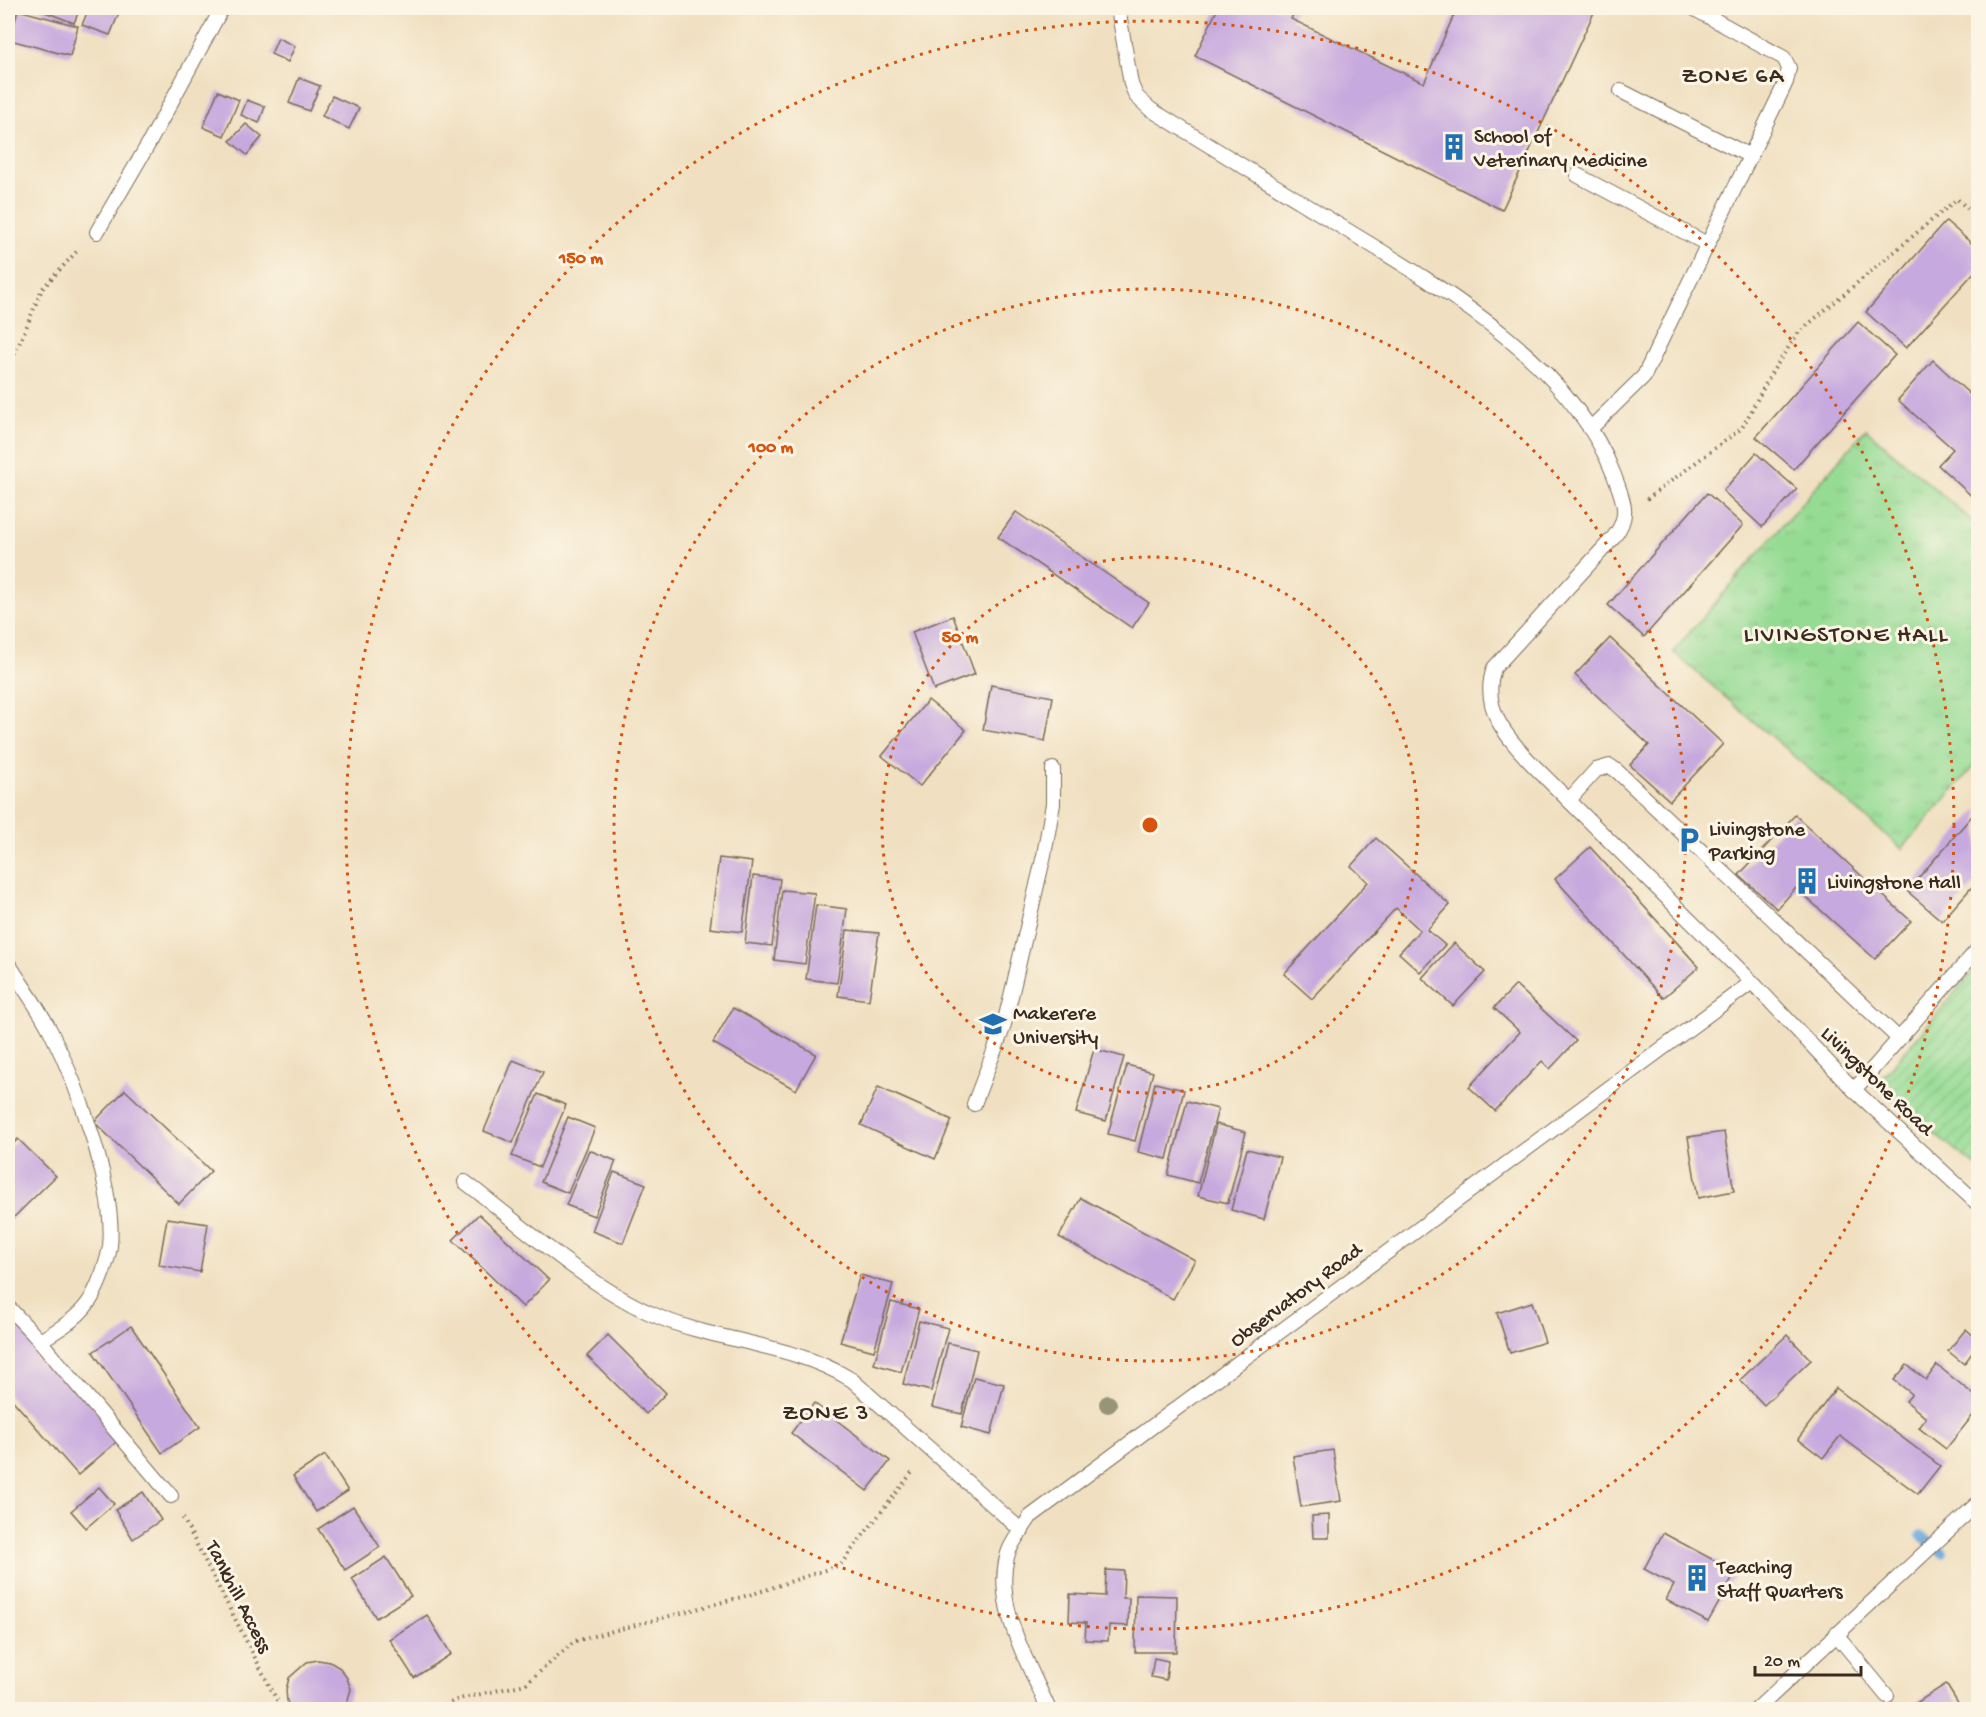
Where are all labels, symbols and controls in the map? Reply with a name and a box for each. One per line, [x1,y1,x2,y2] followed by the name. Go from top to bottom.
[1681,63,1785,92] district label: ZONE 6A
[1473,126,1648,175] place label: School of Veterinary Medicine
[1439,132,1469,162] building icon: School of Veterinary Medicine
[558,249,603,270] text: 150 m
[748,438,794,459] text: 100 m
[1743,622,1949,651] district label: LIVINGSTONE HALL
[942,628,979,649] text: 50 m
[1140,815,1160,835] centre of rings
[1708,819,1806,868] place label: Livingstone Parking
[1674,825,1704,855] parking icon: Livingstone Parking
[1792,866,1822,896] building icon: Livingstone Hall
[1827,872,1961,897] place label: Livingstone Hall
[1013,1003,1098,1052] place label: Makerere University
[978,1009,1008,1039] school or university icon: Makerere University
[1814,1023,1938,1144] street label: Livingstone Road
[1226,1238,1369,1355] street label: Observatory Road
[782,1400,870,1429] district label: ZONE 3
[198,1537,276,1659] street label: Tankhill Access
[1716,1557,1844,1606] place label: Teaching Staff Quarters
[1682,1563,1712,1593] building icon: Teaching Staff Quarters
[1755,1639,1862,1677] scale bar
[1764,1652,1800,1673] text: 20 m

